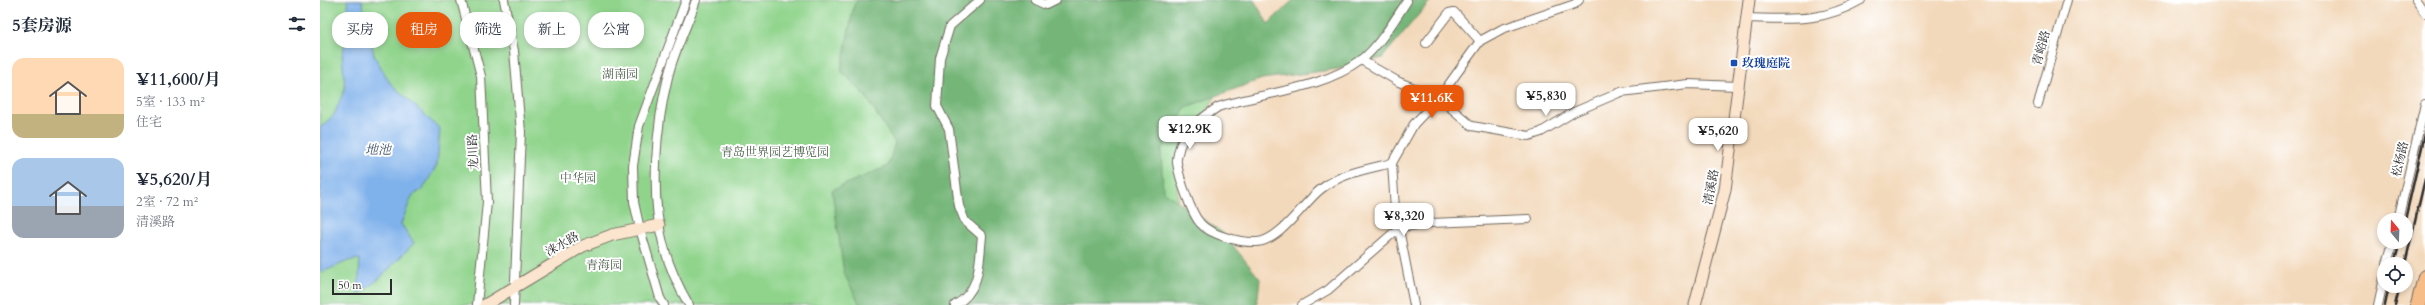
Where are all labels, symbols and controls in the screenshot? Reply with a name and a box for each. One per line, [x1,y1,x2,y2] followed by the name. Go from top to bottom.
[332,12,388,48] chip: 买房
[396,12,452,48] chip: 租房
[460,12,516,48] chip: 筛选
[524,12,580,48] chip: 新上
[588,12,644,48] chip: 公寓
[286,13,308,35] icon: filters
[12,14,72,37] text: 5套房源
[2028,28,2054,68] street label: 青峪路
[1742,55,1790,71] place label: 玫瑰庭院
[1729,58,1739,68] marker: 玫瑰庭院
[602,66,638,82] park label: 湖南园
[136,68,221,91] text: ¥11,600/月
[44,74,92,122] icon: home
[1513,83,1579,117] pin: ¥5,830
[1399,85,1465,119] pin: ¥11.6K
[1526,87,1566,105] text: ¥5,830
[1410,89,1454,107] text: ¥11.6K
[136,93,205,111] text: 5室 · 133 m²
[136,113,162,131] text: 住宅
[1157,116,1223,150] pin: ¥12.9K
[1685,118,1751,152] pin: ¥5,620
[1168,120,1212,138] text: ¥12.9K
[1698,122,1738,140] text: ¥5,620
[464,134,482,170] street label: 龙川路
[2388,140,2412,178] street label: 松杨路
[365,141,393,159] water label: 地池
[721,144,829,160] park label: 青岛世界园艺博览园
[136,168,212,191] text: ¥5,620/月
[1700,168,1722,206] street label: 清溪路
[560,170,596,186] park label: 中华园
[44,174,92,222] icon: home
[136,193,198,211] text: 2室 · 72 m²
[1371,203,1437,237] pin: ¥8,320
[1384,207,1424,225] text: ¥8,320
[136,213,175,231] text: 清溪路
[2377,213,2413,249] north arrow
[2377,213,2413,293] map controls
[542,228,582,260] street label: 涞水路
[586,257,622,273] park label: 青海园
[2377,257,2413,293] button: locate
[332,277,392,296] scale bar
[338,278,362,293] text: 50 m

